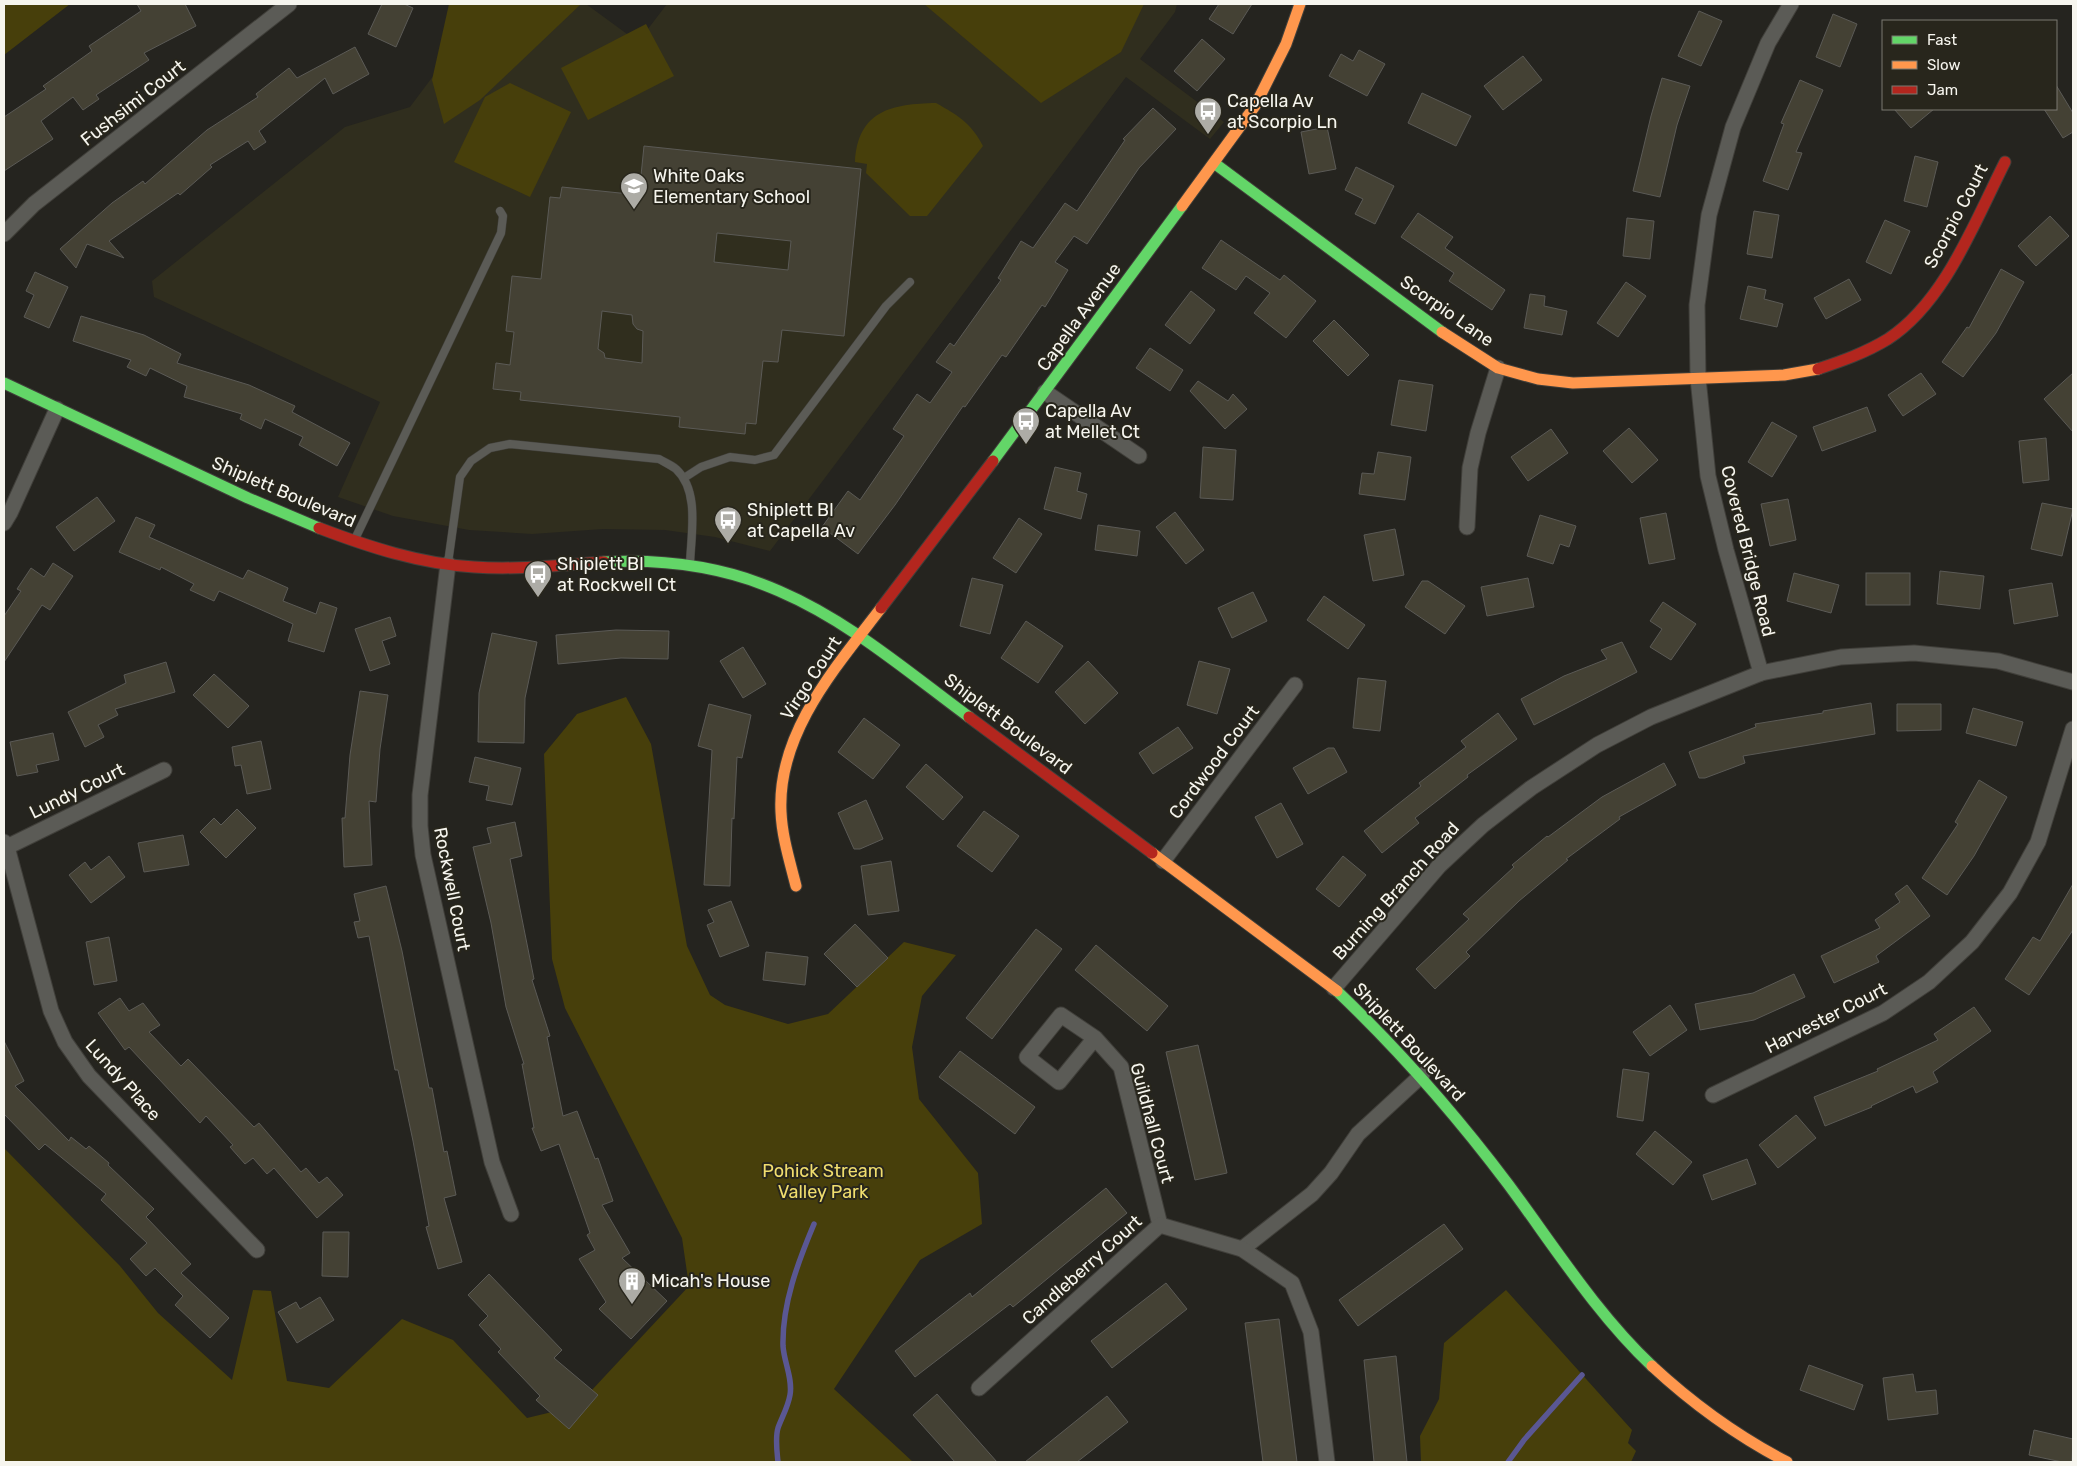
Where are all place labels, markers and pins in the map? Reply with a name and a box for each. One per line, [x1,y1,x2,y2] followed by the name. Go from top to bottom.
[1227,90,1337,133] place label: Capella Av at Scorpio Ln
[1193,96,1223,135] bus stop icon: Capella Av at Scorpio Ln
[653,165,810,208] place label: White Oaks Elementary School
[619,171,649,210] school or university icon: White Oaks Elementary School
[1045,400,1140,443] place label: Capella Av at Mellet Ct
[1011,406,1041,445] bus stop icon: Capella Av at Mellet Ct
[747,499,855,542] place label: Shiplett Bl at Capella Av
[713,505,743,544] bus stop icon: Shiplett Bl at Capella Av
[557,553,676,596] place label: Shiplett Bl at Rockwell Ct
[523,559,553,598] bus stop icon: Shiplett Bl at Rockwell Ct
[617,1266,647,1305] building icon: Micah's House
[651,1270,770,1292] place label: Micah's House

